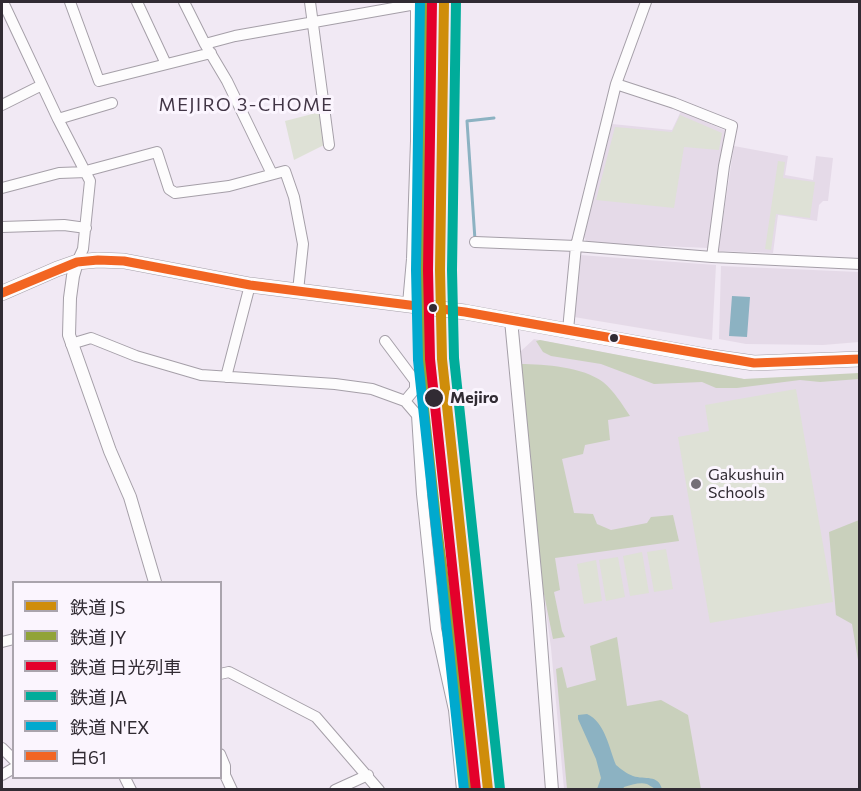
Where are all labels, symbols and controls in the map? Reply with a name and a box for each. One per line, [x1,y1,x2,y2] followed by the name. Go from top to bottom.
[158,94,334,116] district label: MEJIRO 3-CHOME
[427,302,439,314] unlabelled marker
[608,332,620,344] unlabelled marker
[423,387,445,409] marker: Mejiro
[450,388,499,408] place label: Mejiro
[708,465,784,503] place label: Gakushuin Schools
[689,477,703,491] marker: Gakushuin Schools
[12,581,222,779] legend
[70,596,125,618] text: 鉄道 JS
[70,626,126,648] text: 鉄道 JY
[70,656,181,678] text: 鉄道 日光列車
[70,686,127,708] text: 鉄道 JA
[70,716,150,738] text: 鉄道 N'EX
[70,746,107,768] text: 白61

